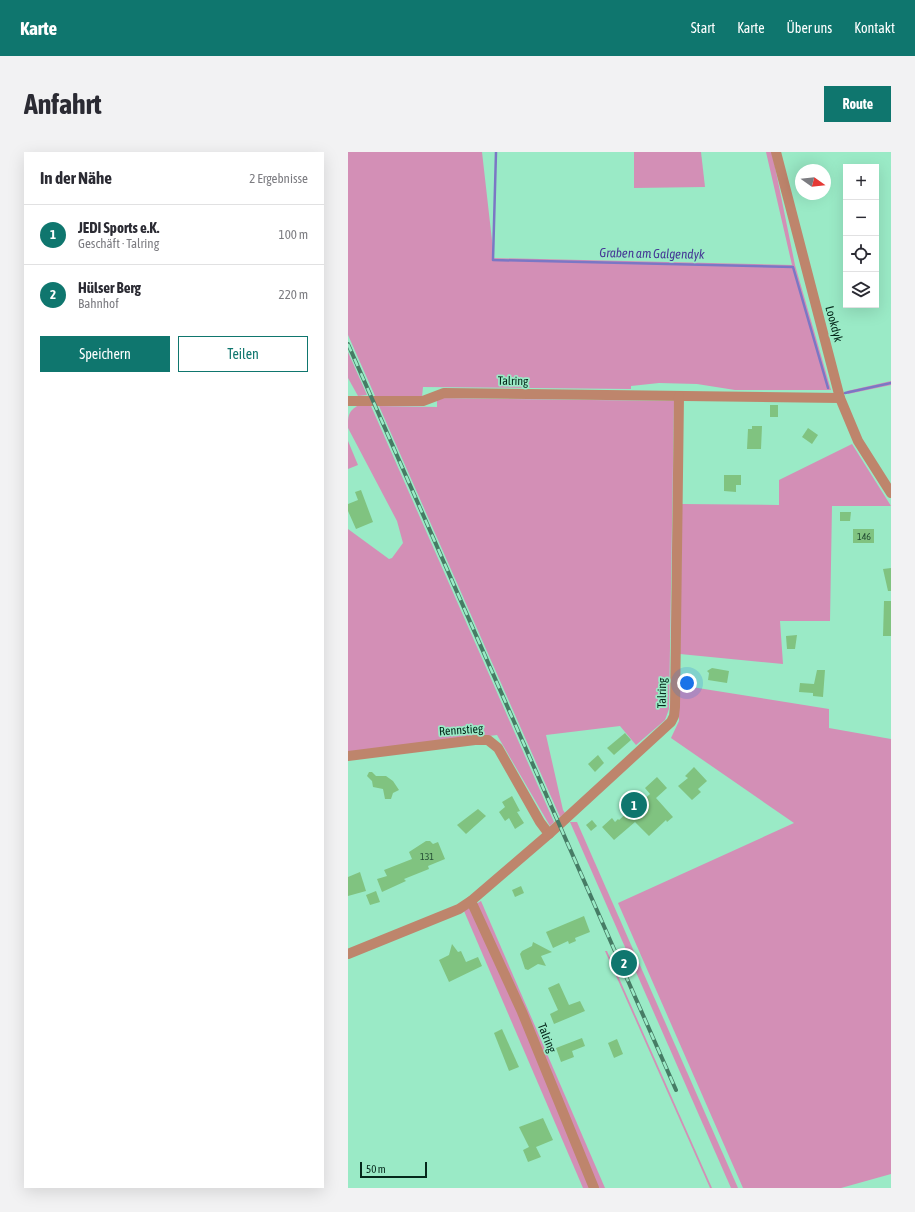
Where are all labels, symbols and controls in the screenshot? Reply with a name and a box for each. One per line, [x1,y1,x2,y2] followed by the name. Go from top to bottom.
[20,17,57,39] text: Karte
[691,20,715,36] text: Start
[737,20,765,36] text: Karte
[787,20,832,36] text: Über uns
[854,20,895,36] text: Kontakt
[824,86,891,122] button: Route
[24,88,102,120] text: Anfahrt
[795,164,831,200] north arrow
[843,164,879,308] map controls
[843,164,879,200] button: +
[40,168,112,188] text: In der Nähe
[249,171,308,186] text: 2 Ergebnisse
[843,200,879,236] button: −
[78,219,159,236] text: JEDI Sports e.K.
[50,227,56,242] text: 1
[279,227,308,242] text: 100 m
[78,236,159,251] text: Geschäft · Talring
[843,236,879,272] button: locate
[599,245,705,262] water label: Graben am Galgendyk
[843,272,879,308] button: layers
[78,279,141,296] text: Hülser Berg
[50,287,56,302] text: 2
[279,287,308,302] text: 220 m
[78,296,119,311] text: Bahnhof
[822,304,846,344] street label: Lookdyk
[40,336,170,372] button: Speichern
[178,336,308,372] button: Teilen
[498,374,529,388] street label: Talring
[857,531,871,542] house number: 146
[677,673,697,693] your location
[655,677,669,708] street label: Talring
[438,721,484,739] street label: Rennstieg
[621,790,647,820] pin: 1
[420,851,434,862] house number: 131
[611,948,637,978] pin: 2
[535,1021,560,1056] street label: Talring
[360,1160,427,1179] scale bar
[366,1163,386,1175] text: 50 m

